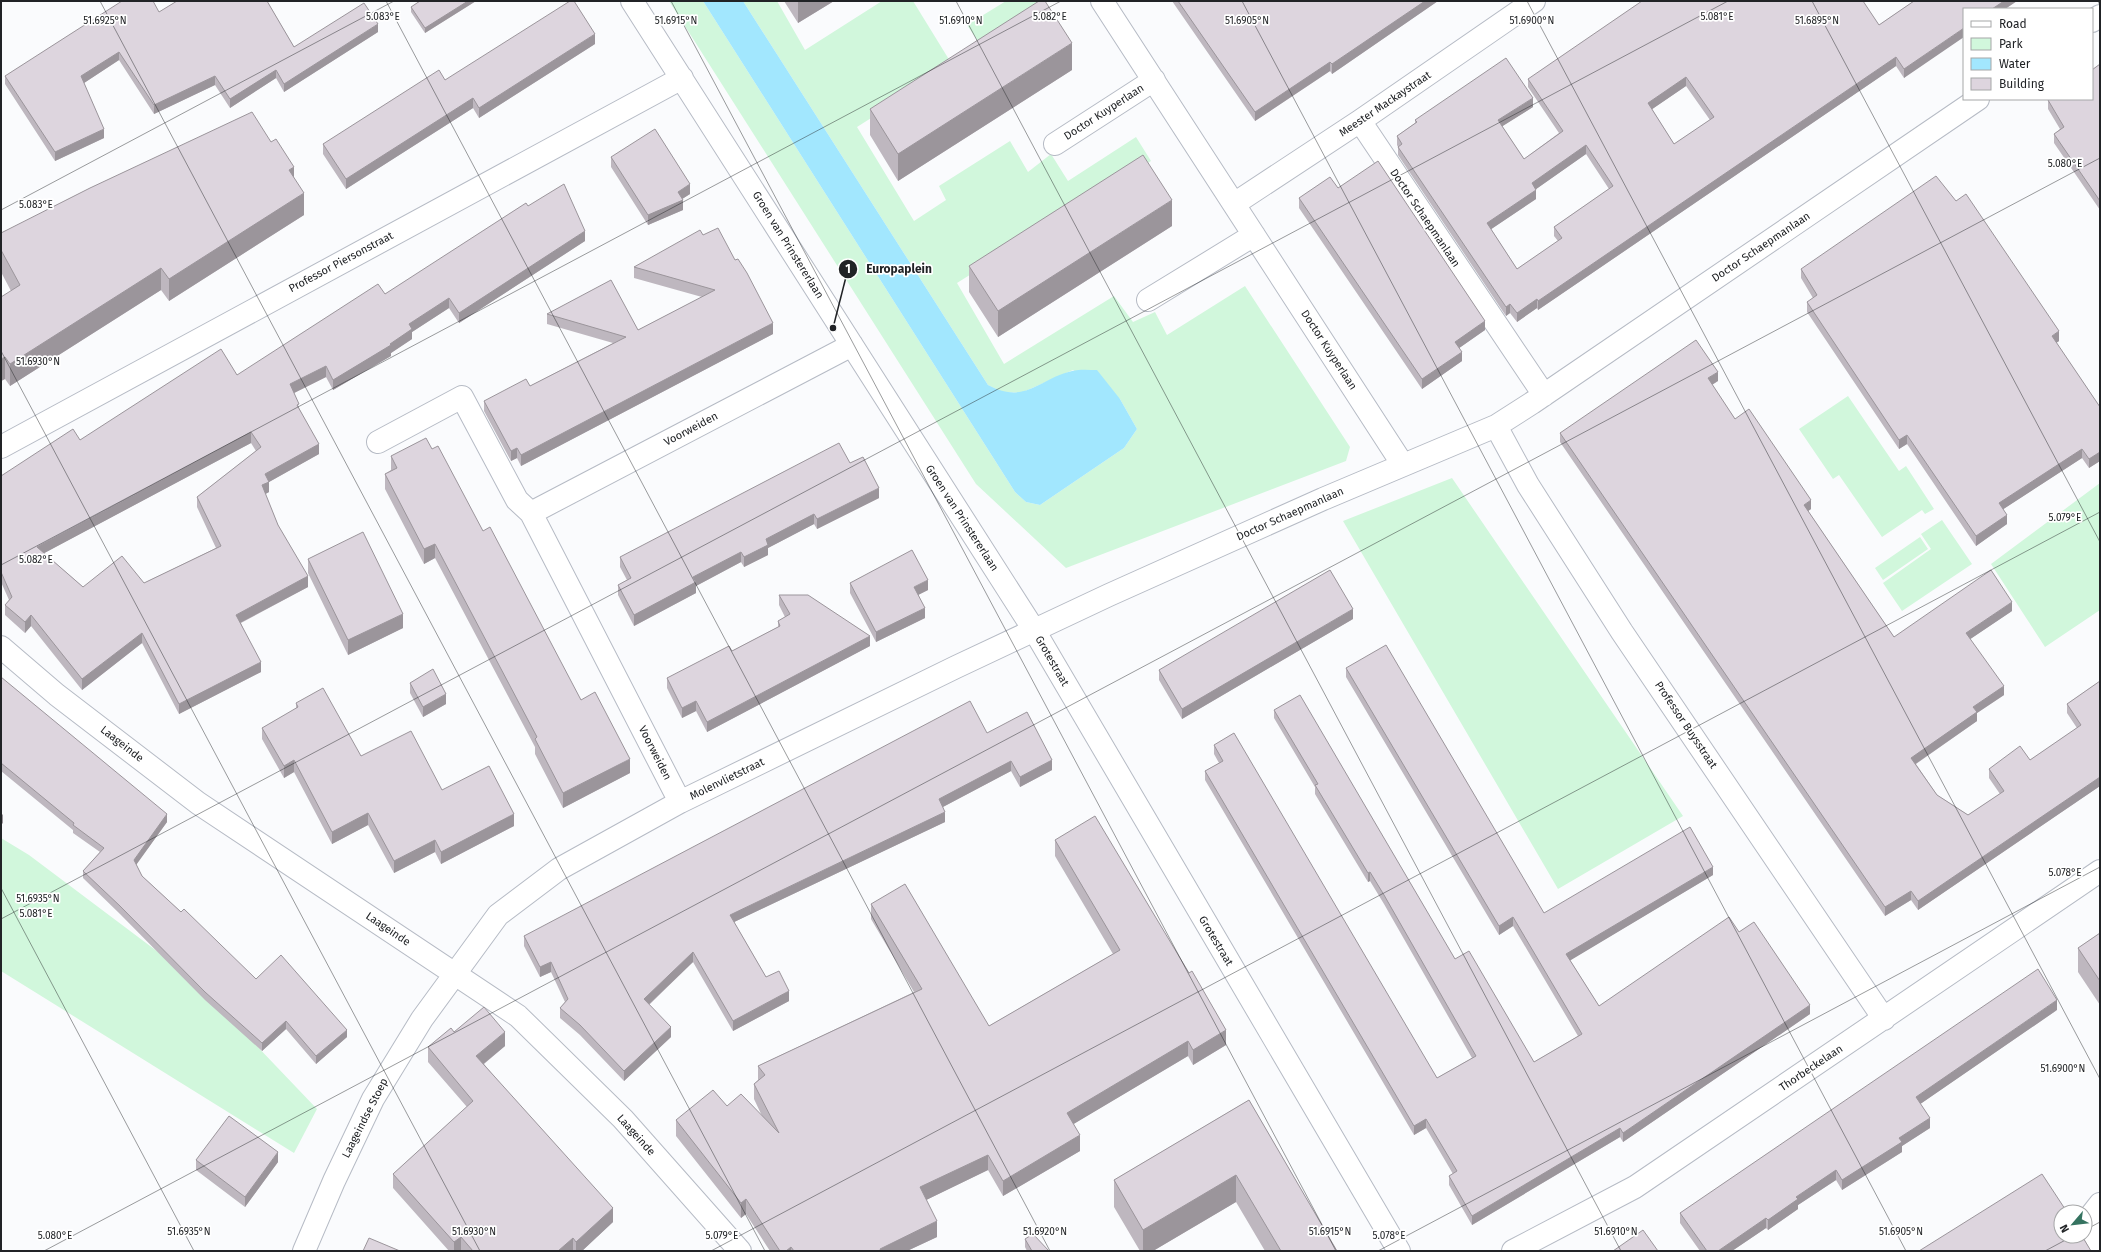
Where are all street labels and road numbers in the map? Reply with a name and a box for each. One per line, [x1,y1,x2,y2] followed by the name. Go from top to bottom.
[1337,68,1433,140] street label: Meester Mackaystraat
[1062,81,1146,143] street label: Doctor Kuyperlaan
[1387,166,1463,270] street label: Doctor Schaepmanlaan
[750,189,826,301] street label: Groen van Prinstererlaan
[1709,209,1813,285] street label: Doctor Schaepmanlaan
[287,229,395,295] street label: Professor Piersonstraat
[1298,308,1360,392] street label: Doctor Kuyperlaan
[662,409,720,449] street label: Voorweiden
[923,463,1001,573] street label: Groen van Prinstererlaan
[1234,485,1346,543] street label: Doctor Schaepmanlaan
[1032,634,1072,688] street label: Grotestraat
[1652,679,1720,771] street label: Professor Buysstraat
[98,723,146,765] street label: Laageinde
[636,724,674,782] street label: Voorweiden
[688,755,766,803] street label: Molenvlietstraat
[363,909,413,949] street label: Laageinde
[1196,914,1236,968] street label: Grotestraat
[1777,1042,1845,1094] street label: Thorbeckelaan
[339,1076,391,1160] street label: Laageindse Stoep
[614,1112,658,1158] street label: Laageinde

